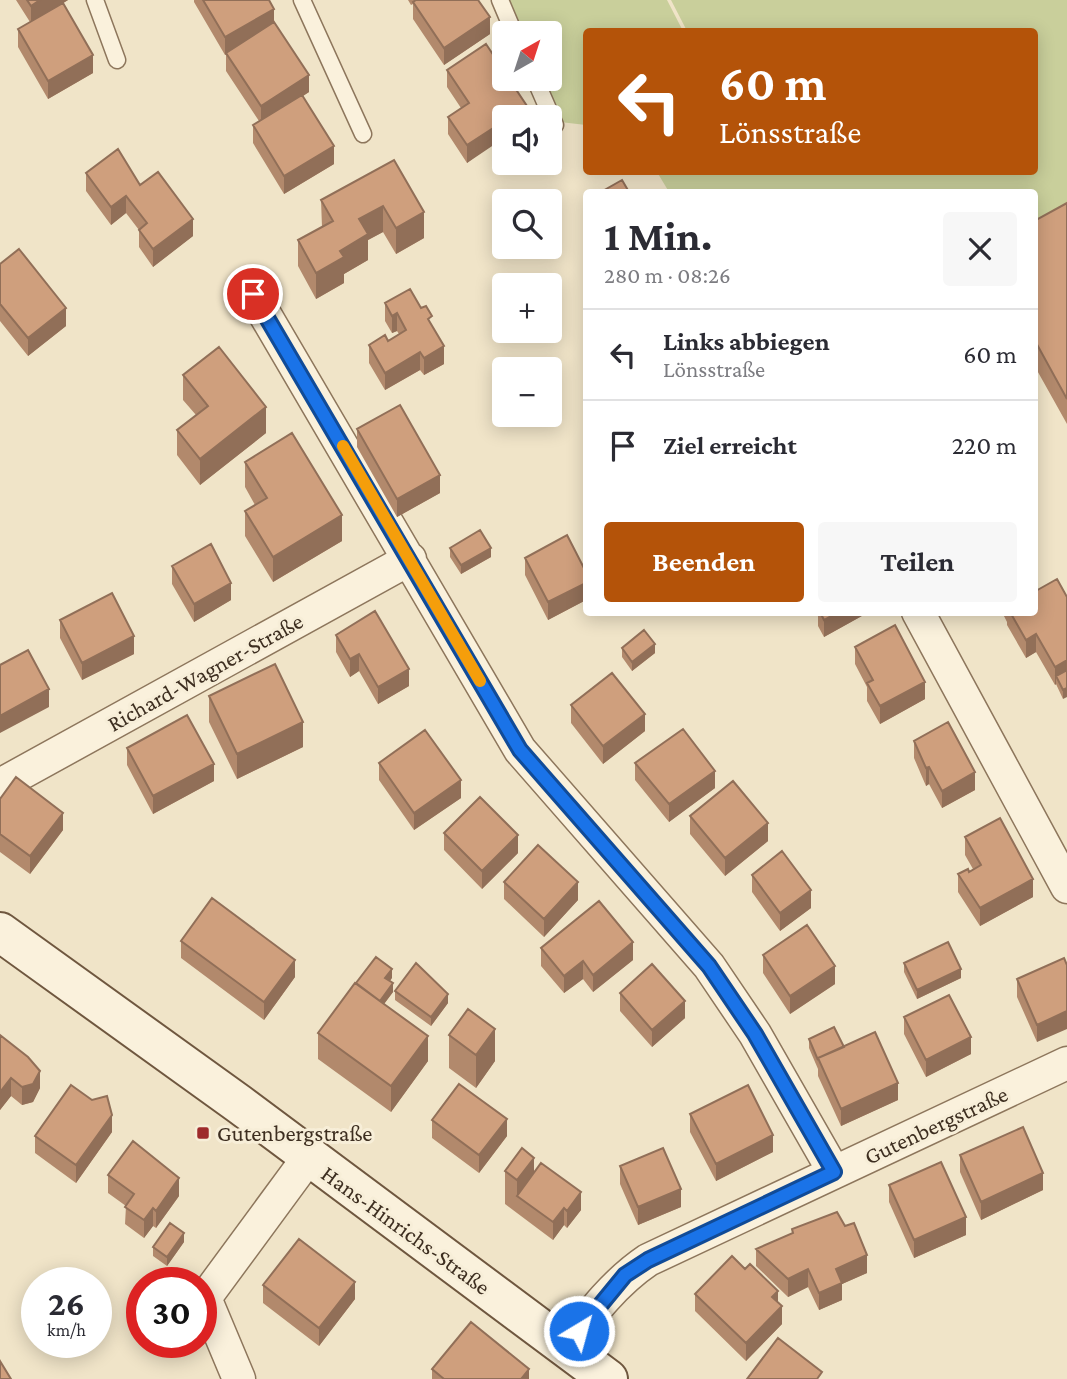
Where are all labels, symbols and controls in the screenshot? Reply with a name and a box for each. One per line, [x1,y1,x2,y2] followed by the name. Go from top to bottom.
[492,21,562,91] north arrow
[492,21,562,427] map controls
[604,56,695,147] icon: left
[719,56,826,111] text: 60 m
[492,105,562,175] button: sound
[719,114,861,150] text: Lönsstraße
[492,189,562,259] button: search
[604,212,712,259] text: 1 Min.
[943,212,1017,286] button: close
[604,262,731,288] text: 280 m · 08:26
[223,264,283,324] pin
[492,273,562,343] button: +
[234,275,272,313] icon: arrive
[663,327,830,356] text: Links abbiegen
[604,336,642,374] icon: left
[963,340,1017,369] text: 60 m
[663,356,765,382] text: Lönsstraße
[492,357,562,427] button: −
[604,427,642,465] icon: arrive
[663,431,797,460] text: Ziel erreicht
[952,431,1017,460] text: 220 m
[604,522,804,602] button: Beenden
[818,522,1017,602] button: Teilen
[103,607,307,737] street label: Richard-Wagner-Straße
[860,1080,1012,1170] street label: Gutenbergstraße
[217,1120,372,1146] place label: Gutenbergstraße
[195,1125,211,1141] marker: Gutenbergstraße
[317,1160,495,1300] street label: Hans-Hinrichs-Straße
[126,1267,217,1358] speed limit sign: 30
[48,1284,85,1323] text: 26
[542,1294,616,1368] position arrow
[47,1320,86,1340] text: km/h

